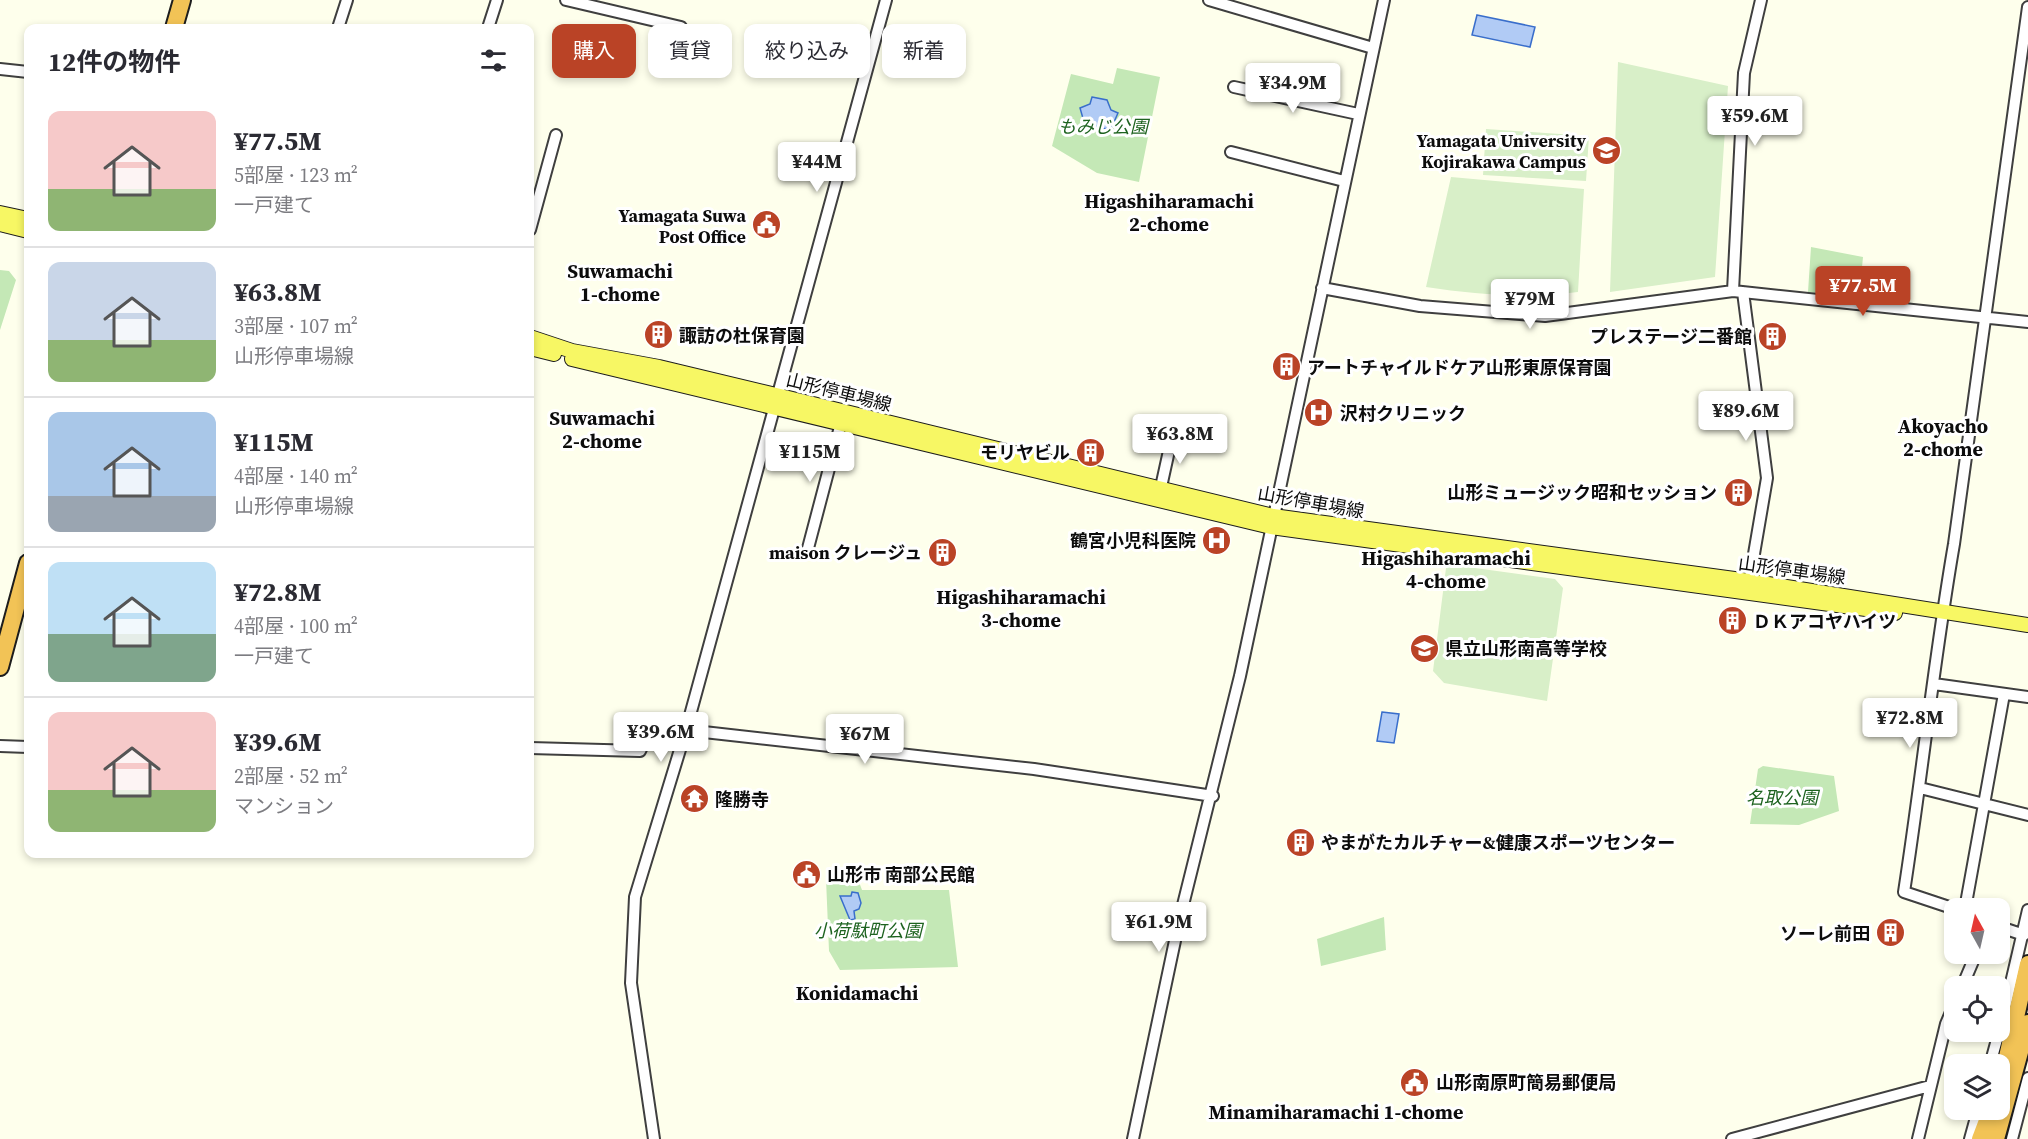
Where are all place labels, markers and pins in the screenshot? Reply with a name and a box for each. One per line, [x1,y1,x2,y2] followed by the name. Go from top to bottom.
[1244,63,1342,114] pin: ¥34.9M
[1706,96,1804,147] pin: ¥59.6M
[1416,128,1586,174] place label: Yamagata University Kojirakawa Campus
[1591,134,1623,166] school or university icon: Yamagata University Kojirakawa Campus
[781,142,853,193] pin: ¥44M
[619,203,746,249] place label: Yamagata Suwa Post Office
[751,209,783,241] public building icon: Yamagata Suwa Post Office
[1814,266,1912,317] pin: ¥77.5M
[1494,279,1566,330] pin: ¥79M
[642,319,674,351] building icon: 諏訪の杜保育園
[1757,320,1789,352] building icon: プレステージ二番館
[679,323,805,348] place label: 諏訪の杜保育園
[1590,324,1752,349] place label: プレステージ二番館
[1270,351,1302,383] building icon: アートチャイルドケア山形東原保育園
[1307,355,1612,380] place label: アートチャイルドケア山形東原保育園
[1697,391,1795,442] pin: ¥89.6M
[1303,397,1335,429] hospital icon: 沢村クリニック
[1340,401,1466,426] place label: 沢村クリニック
[1131,414,1229,465] pin: ¥63.8M
[768,432,852,483] pin: ¥115M
[1075,436,1107,468] building icon: モリヤビル
[980,440,1070,465] place label: モリヤビル
[1722,476,1754,508] building icon: 山形ミュージック昭和セッション
[1447,480,1717,505] place label: 山形ミュージック昭和セッション
[1201,524,1233,556] hospital icon: 鶴宮小児科医院
[1070,528,1196,553] place label: 鶴宮小児科医院
[927,536,959,568] building icon: maison クレージュ
[769,540,922,565] place label: maison クレージュ
[1716,605,1748,637] building icon: ＤＫアコヤハイツ
[1753,609,1896,634] place label: ＤＫアコヤハイツ
[1408,632,1440,664] school or university icon: 県立山形南高等学校
[1445,636,1607,661] place label: 県立山形南高等学校
[1861,698,1959,749] pin: ¥72.8M
[612,712,710,763] pin: ¥39.6M
[829,714,901,765] pin: ¥67M
[678,783,710,815] temple icon: 隆勝寺
[715,787,769,812] place label: 隆勝寺
[1284,826,1316,858] building icon: やまがたカルチャー&健康スポーツセンター
[1321,830,1675,855] place label: やまがたカルチャー&健康スポーツセンター
[790,858,822,890] public building icon: 山形市 南部公民館
[827,862,975,887] place label: 山形市 南部公民館
[1110,902,1208,953] pin: ¥61.9M
[1875,917,1907,949] building icon: ソーレ前田
[1780,921,1870,946] place label: ソーレ前田
[1399,1066,1431,1098] public building icon: 山形南原町簡易郵便局
[1436,1070,1616,1095] place label: 山形南原町簡易郵便局

